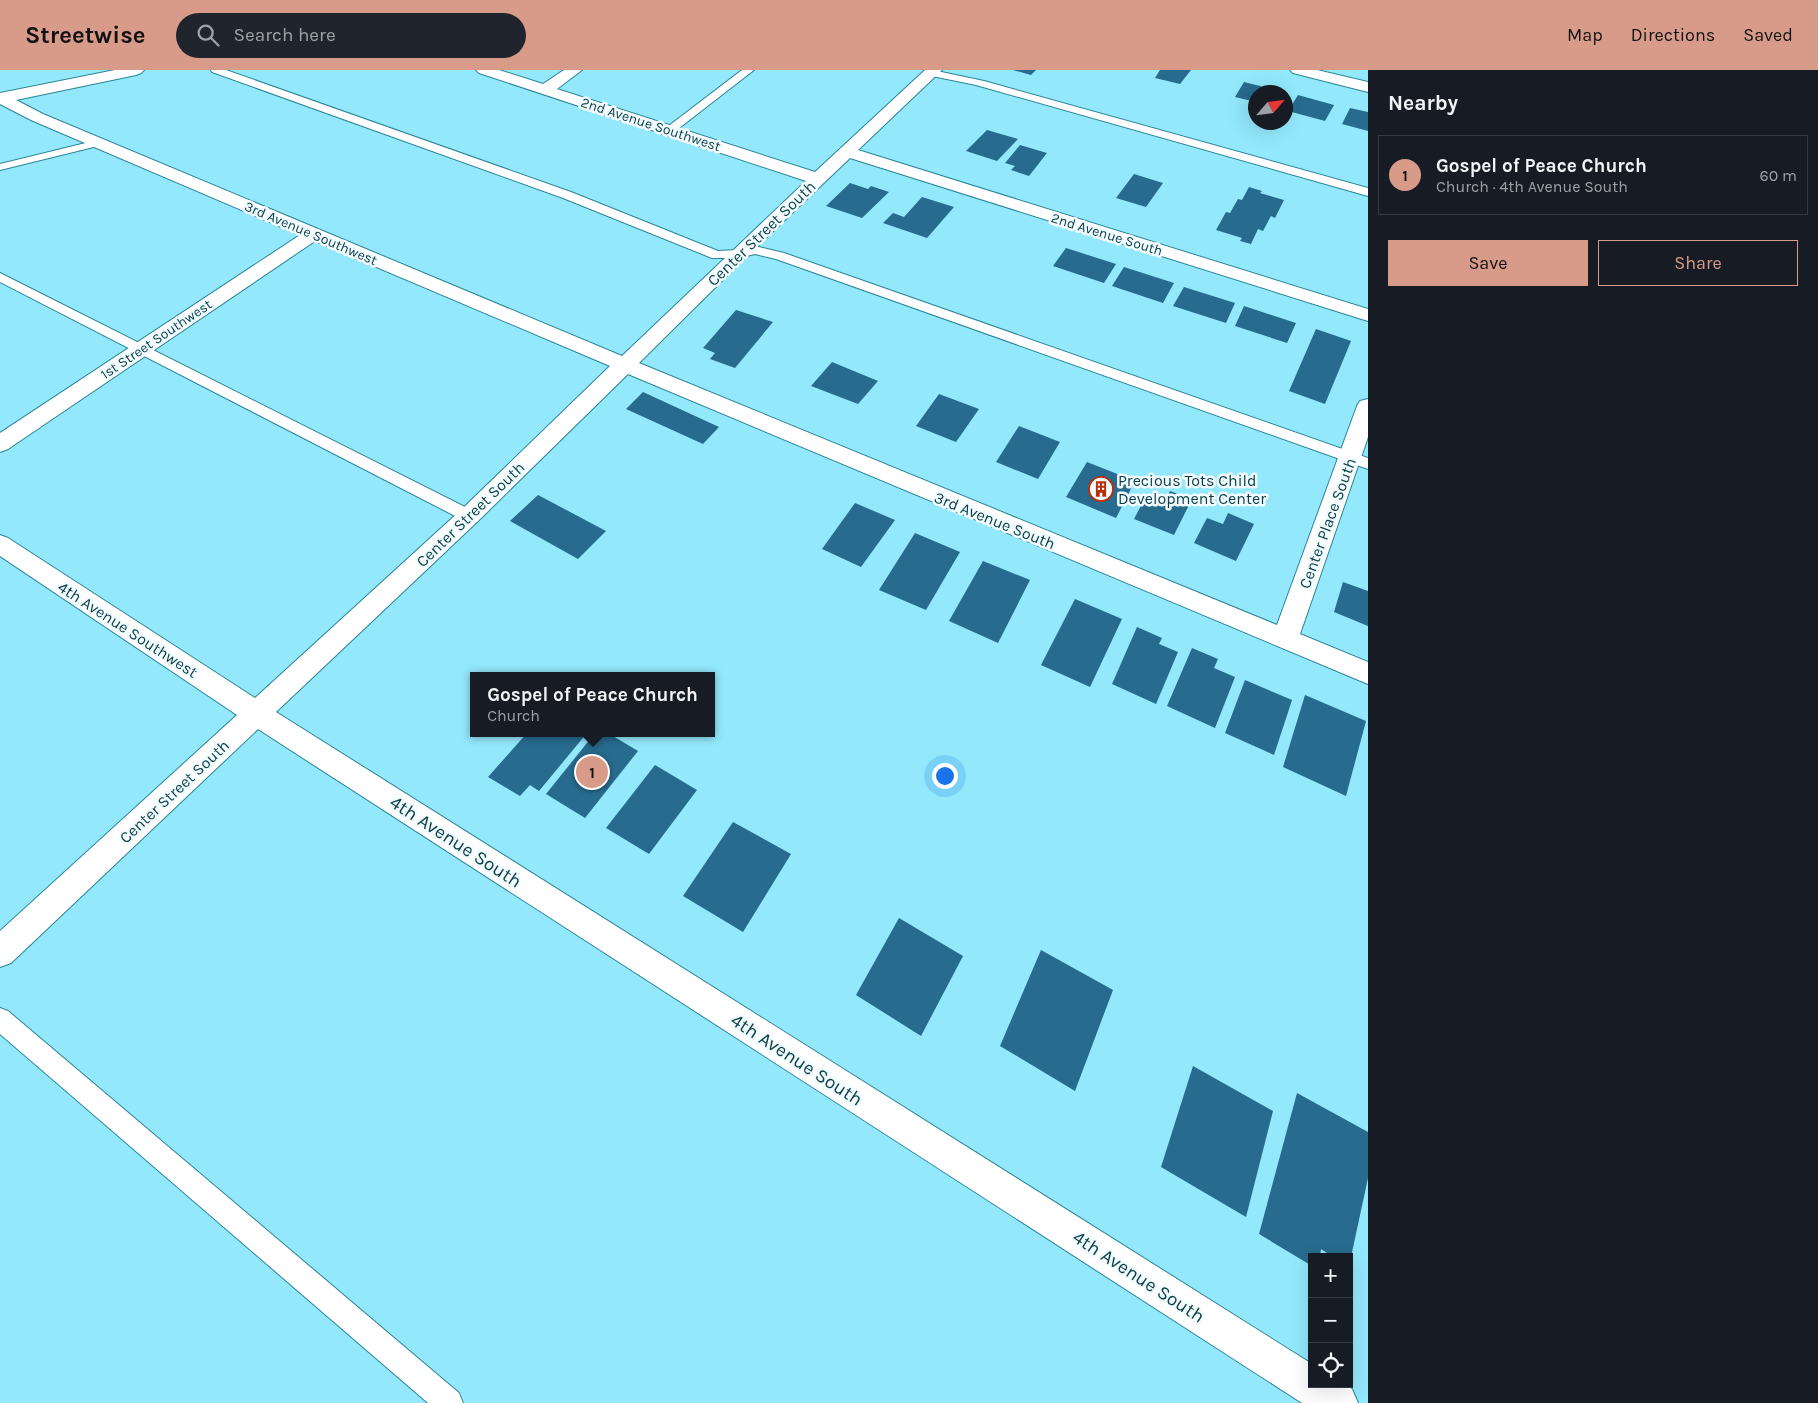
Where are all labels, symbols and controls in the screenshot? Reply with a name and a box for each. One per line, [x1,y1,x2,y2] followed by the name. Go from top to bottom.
[176,13,526,58] search box
[25,21,146,49] text: Streetwise
[194,21,222,49] icon: search
[234,24,336,46] text: Search here
[1567,24,1603,46] text: Map
[1631,24,1715,46] text: Directions
[1743,24,1793,46] text: Saved
[1248,85,1293,130] north arrow
[1388,91,1458,115] text: Nearby
[579,94,723,155] street label: 2nd Avenue Southwest
[1436,155,1647,177] text: Gospel of Peace Church
[1402,166,1408,185] text: 1
[1760,166,1797,185] text: 60 m
[703,177,819,290] street label: Center Street South
[1436,177,1628,196] text: Church · 4th Avenue South
[242,198,380,269] street label: 3rd Avenue Southwest
[1049,209,1165,260] street label: 2nd Avenue South
[1388,240,1588,286] button: Save
[1598,240,1798,286] button: Share
[97,296,215,383] street label: 1st Street Southwest
[1295,455,1360,591] street label: Center Place South
[412,458,528,571] street label: Center Street South
[1118,471,1266,508] place label: Precious Tots Child Development Center
[1088,476,1114,502] building icon: Precious Tots Child Development Center
[932,488,1058,553] street label: 3rd Avenue South
[54,577,201,682] street label: 4th Avenue Southwest
[470,672,715,737] popup
[487,684,698,706] text: Gospel of Peace Church
[487,706,540,725] text: Church
[116,736,233,847] street label: Center Street South
[576,753,608,791] pin: 1
[932,763,958,789] your location
[385,791,526,893] street label: 4th Avenue South
[726,1009,867,1111] street label: 4th Avenue South
[1068,1226,1209,1328] street label: 4th Avenue South
[1308,1253,1353,1388] map controls
[1308,1253,1353,1298] button: +
[1308,1298,1353,1343] button: −
[1308,1343,1353,1388] button: locate

